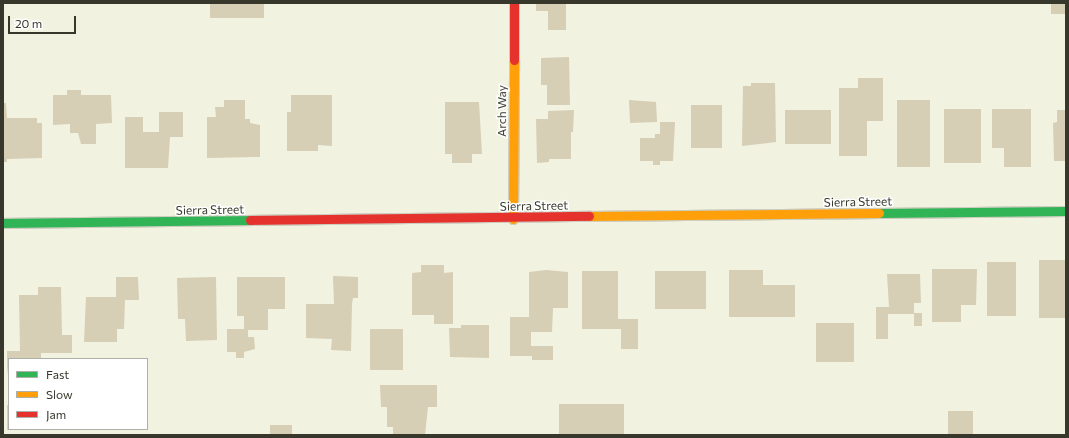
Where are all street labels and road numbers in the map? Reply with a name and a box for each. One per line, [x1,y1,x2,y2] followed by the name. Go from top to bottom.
[495,85,509,137] street label: Arch Way
[824,194,892,210] street label: Sierra Street
[500,198,568,214] street label: Sierra Street
[176,202,244,218] street label: Sierra Street

